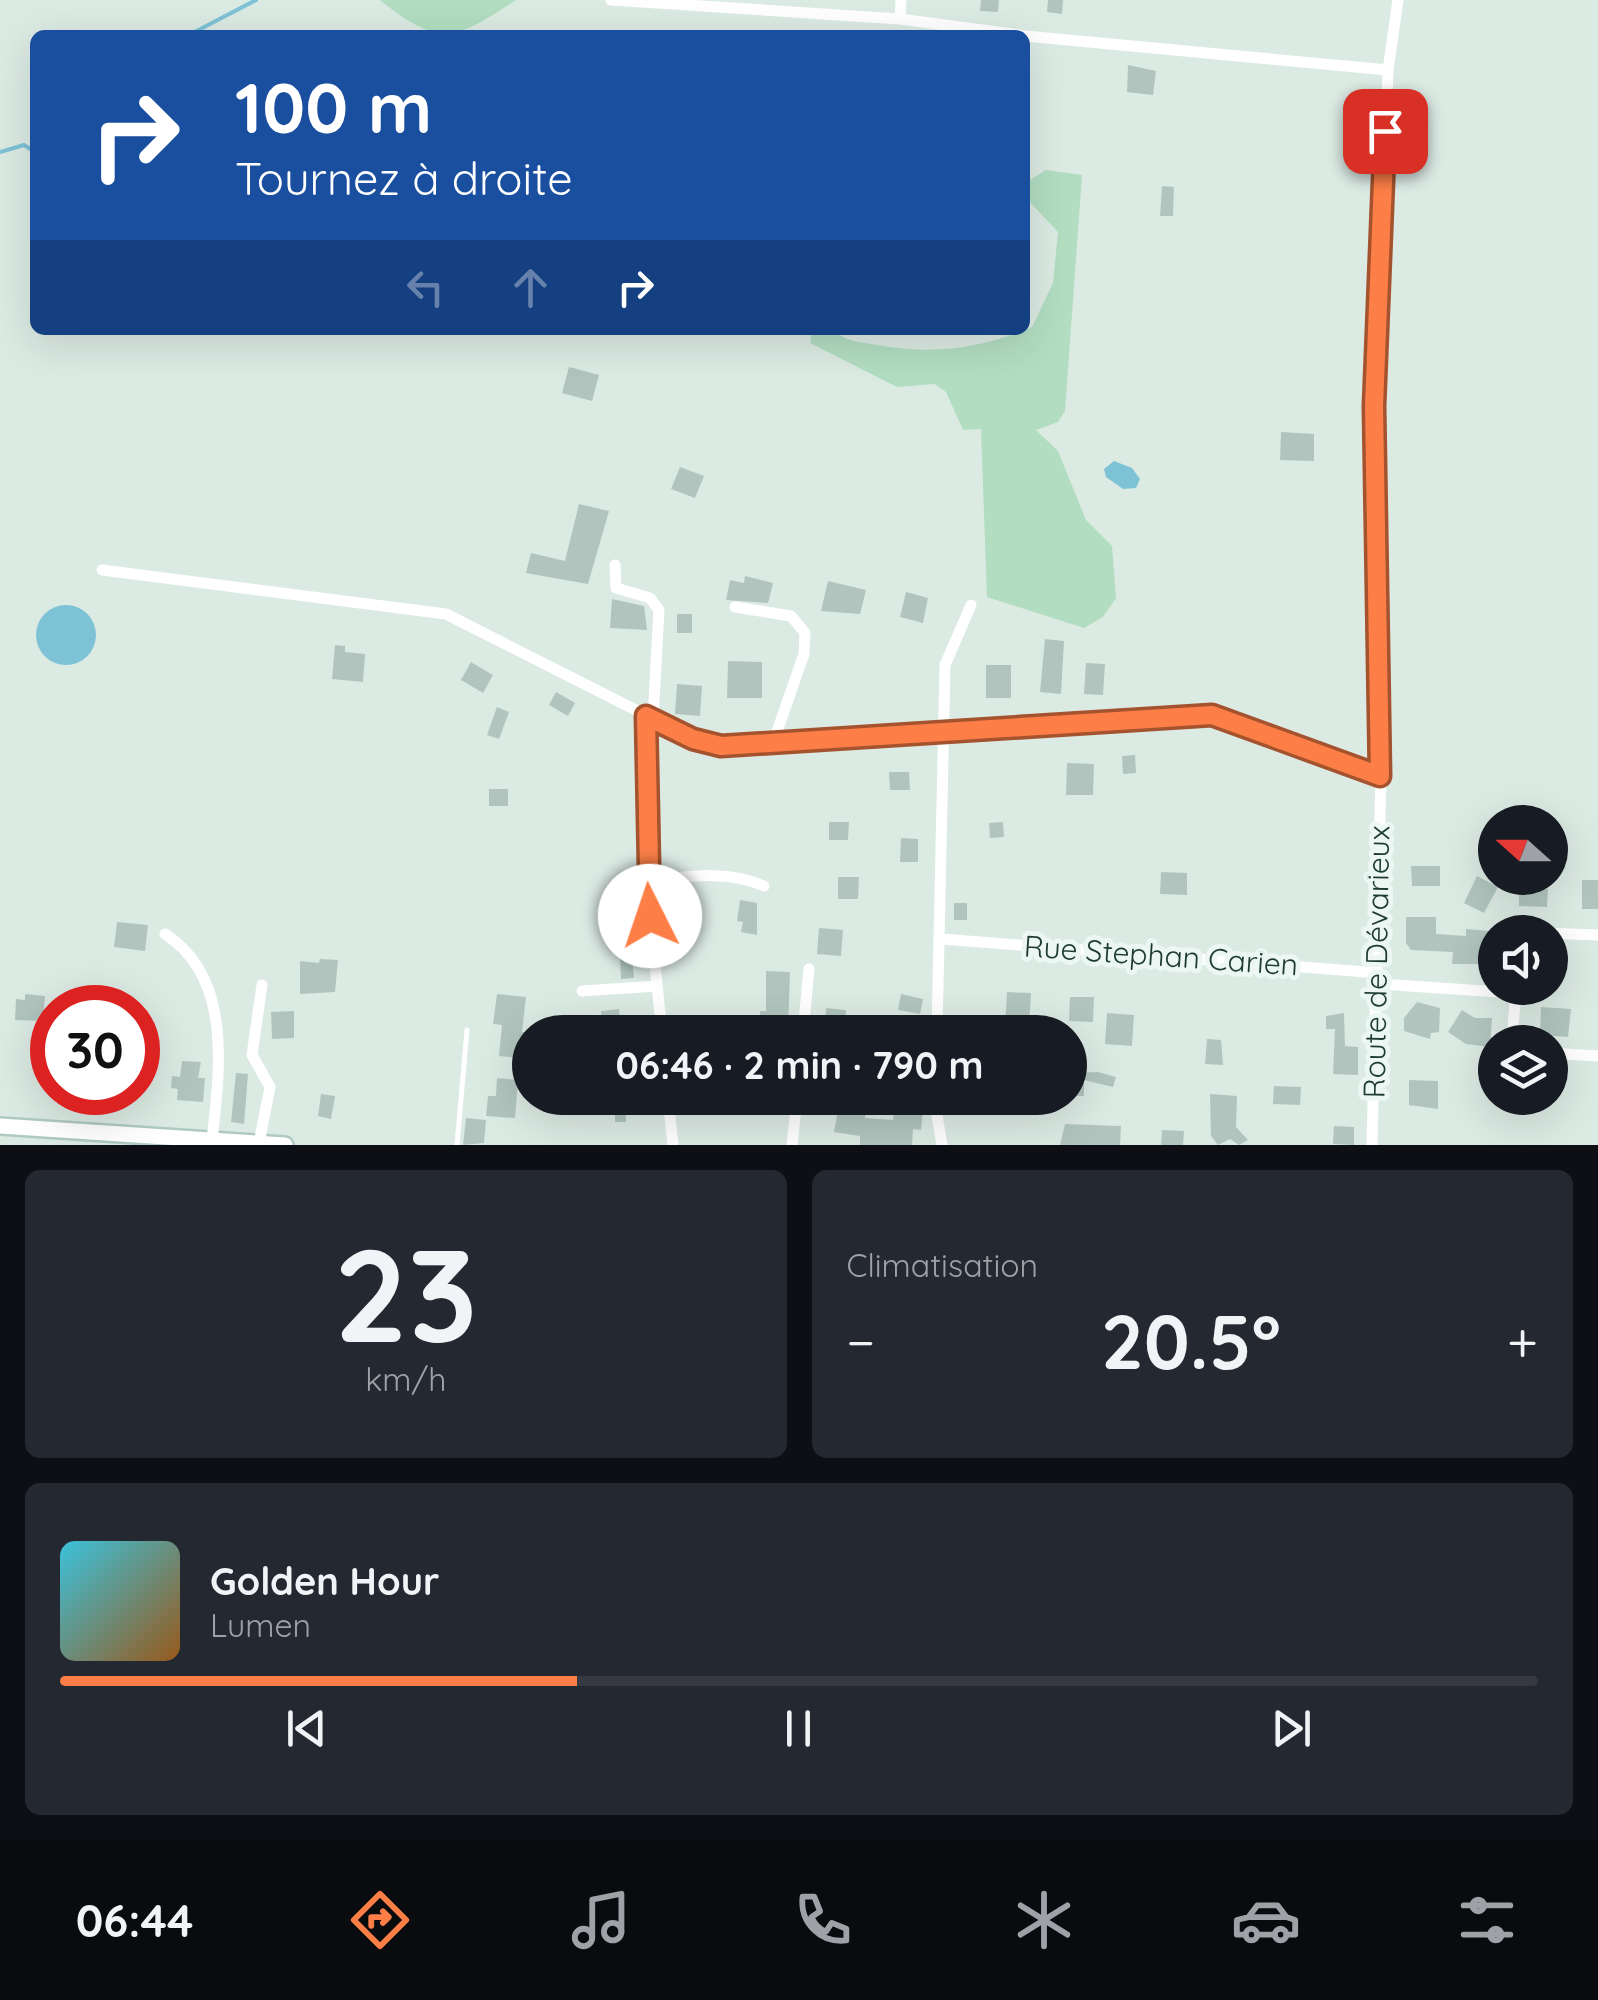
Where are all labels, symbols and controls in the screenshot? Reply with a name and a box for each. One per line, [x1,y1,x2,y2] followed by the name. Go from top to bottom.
[235,63,432,151] text: 100 m
[70,70,200,200] icon: right
[1343,89,1428,174] pin
[1358,104,1413,159] icon: arrive
[235,150,573,206] text: Tournez à droite
[398,260,453,315] icon: left
[503,260,558,315] icon: ahead
[608,260,663,315] icon: right
[1478,805,1568,895] north arrow
[1478,805,1568,1115] map controls
[1355,825,1397,1099] street label: Route de Dévarieux
[598,864,702,968] position arrow
[1478,915,1568,1005] button: sound
[1023,926,1299,984] street label: Rue Stephan Carien
[30,985,160,1115] speed limit sign: 30
[1478,1025,1568,1115] button: layers
[616,1041,983,1089] text: 06:46 · 2 min · 790 m
[334,1212,478,1375] text: 23
[847,1245,1038,1285] text: Climatisation
[1101,1294,1281,1388] text: 20.5°
[847,1307,875,1376] text: −
[1507,1307,1538,1376] text: +
[365,1359,446,1399] text: km/h
[210,1557,439,1605] text: Golden Hour
[210,1605,311,1645] text: Lumen
[279,1701,334,1756] icon: previous
[771,1701,826,1756] icon: pause
[1264,1701,1319,1756] icon: next
[345,1885,415,1955] icon: directions
[566,1885,636,1955] icon: music
[788,1885,858,1955] icon: phone
[1009,1885,1079,1955] icon: climate
[1231,1885,1301,1955] icon: car
[1452,1885,1522,1955] icon: filters
[76,1892,193,1948] text: 06:44

